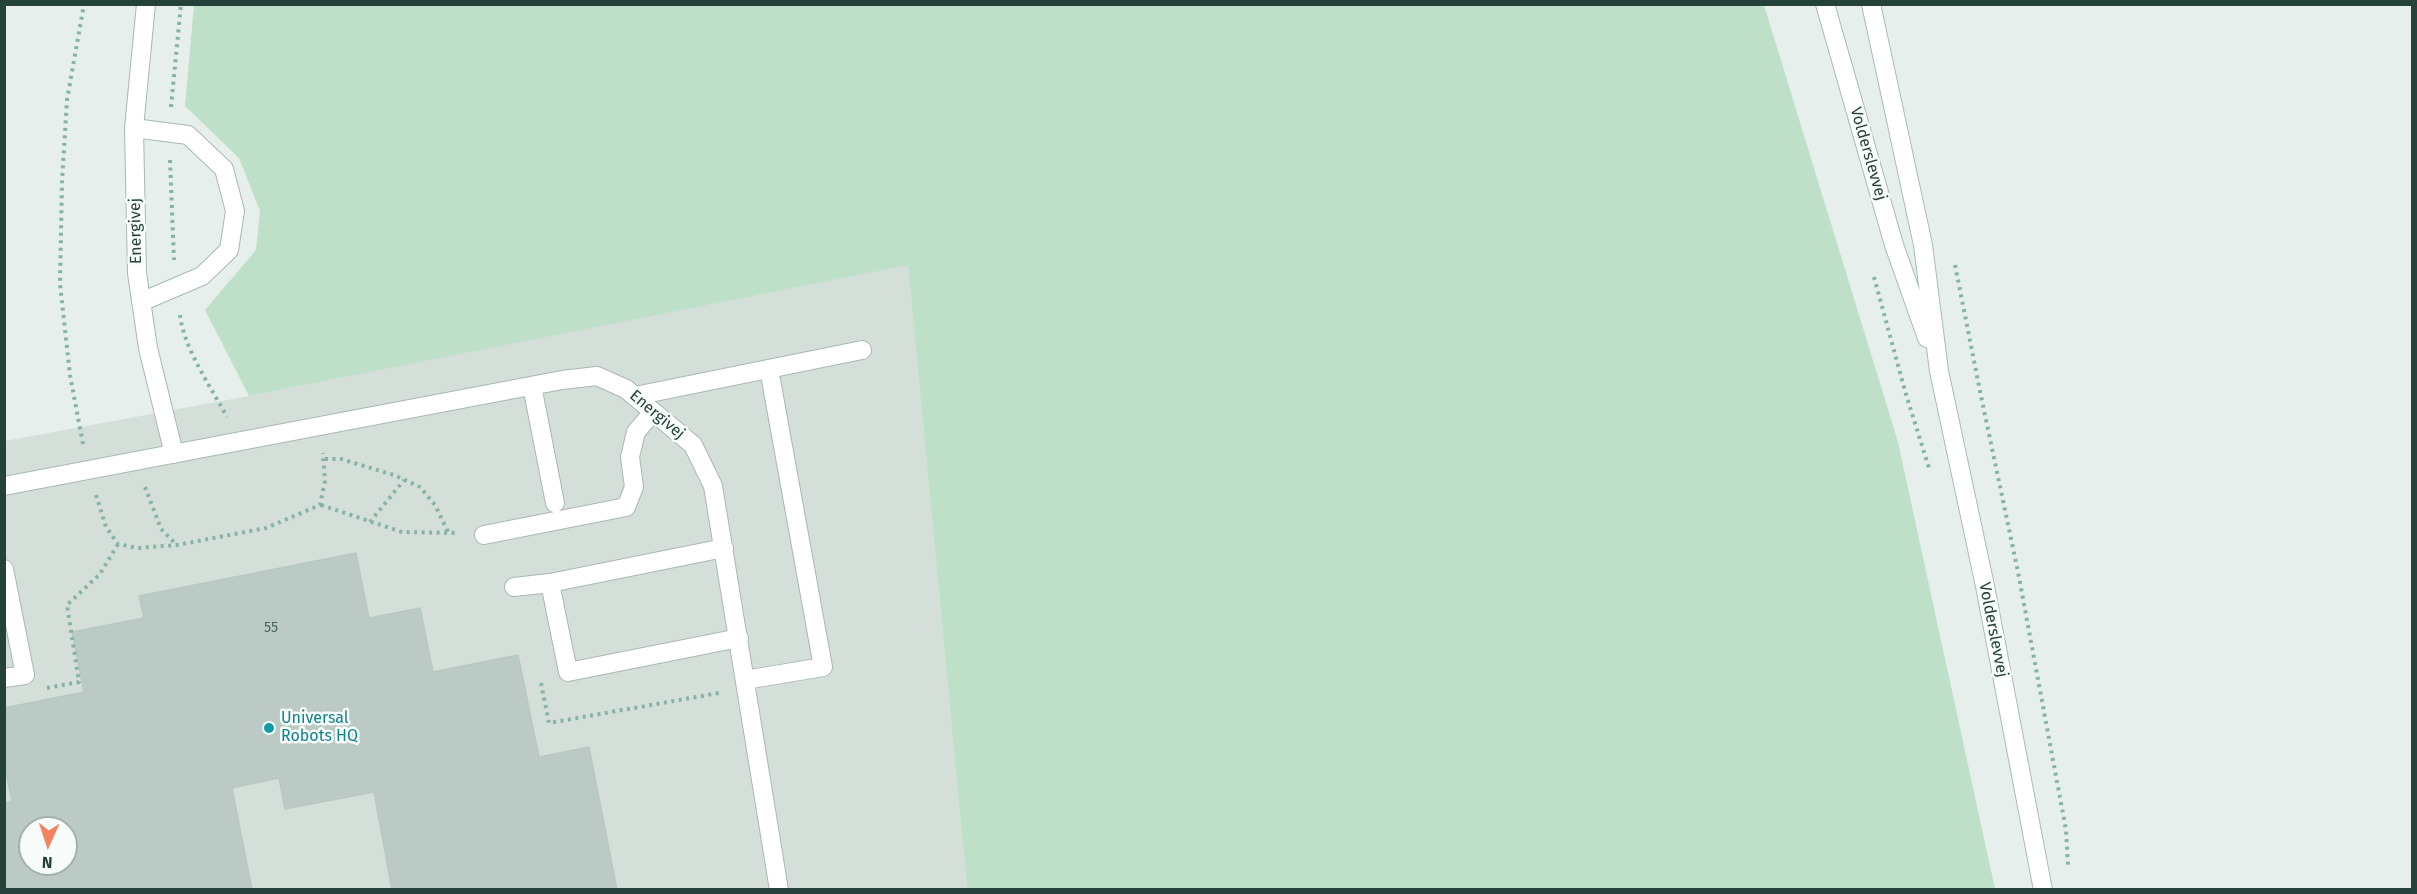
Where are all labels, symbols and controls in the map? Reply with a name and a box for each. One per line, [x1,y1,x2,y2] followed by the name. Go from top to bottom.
[1846,105,1890,203] street label: Volderslevvej
[126,198,146,264] street label: Energivej
[625,386,689,444] street label: Energivej
[1974,581,2012,679] street label: Volderslevvej
[264,620,278,636] house number: 55
[281,709,358,747] place label: Universal Robots HQ
[262,721,276,735] marker: Universal Robots HQ
[18,816,78,876] north arrow
[41,853,53,872] text: N

